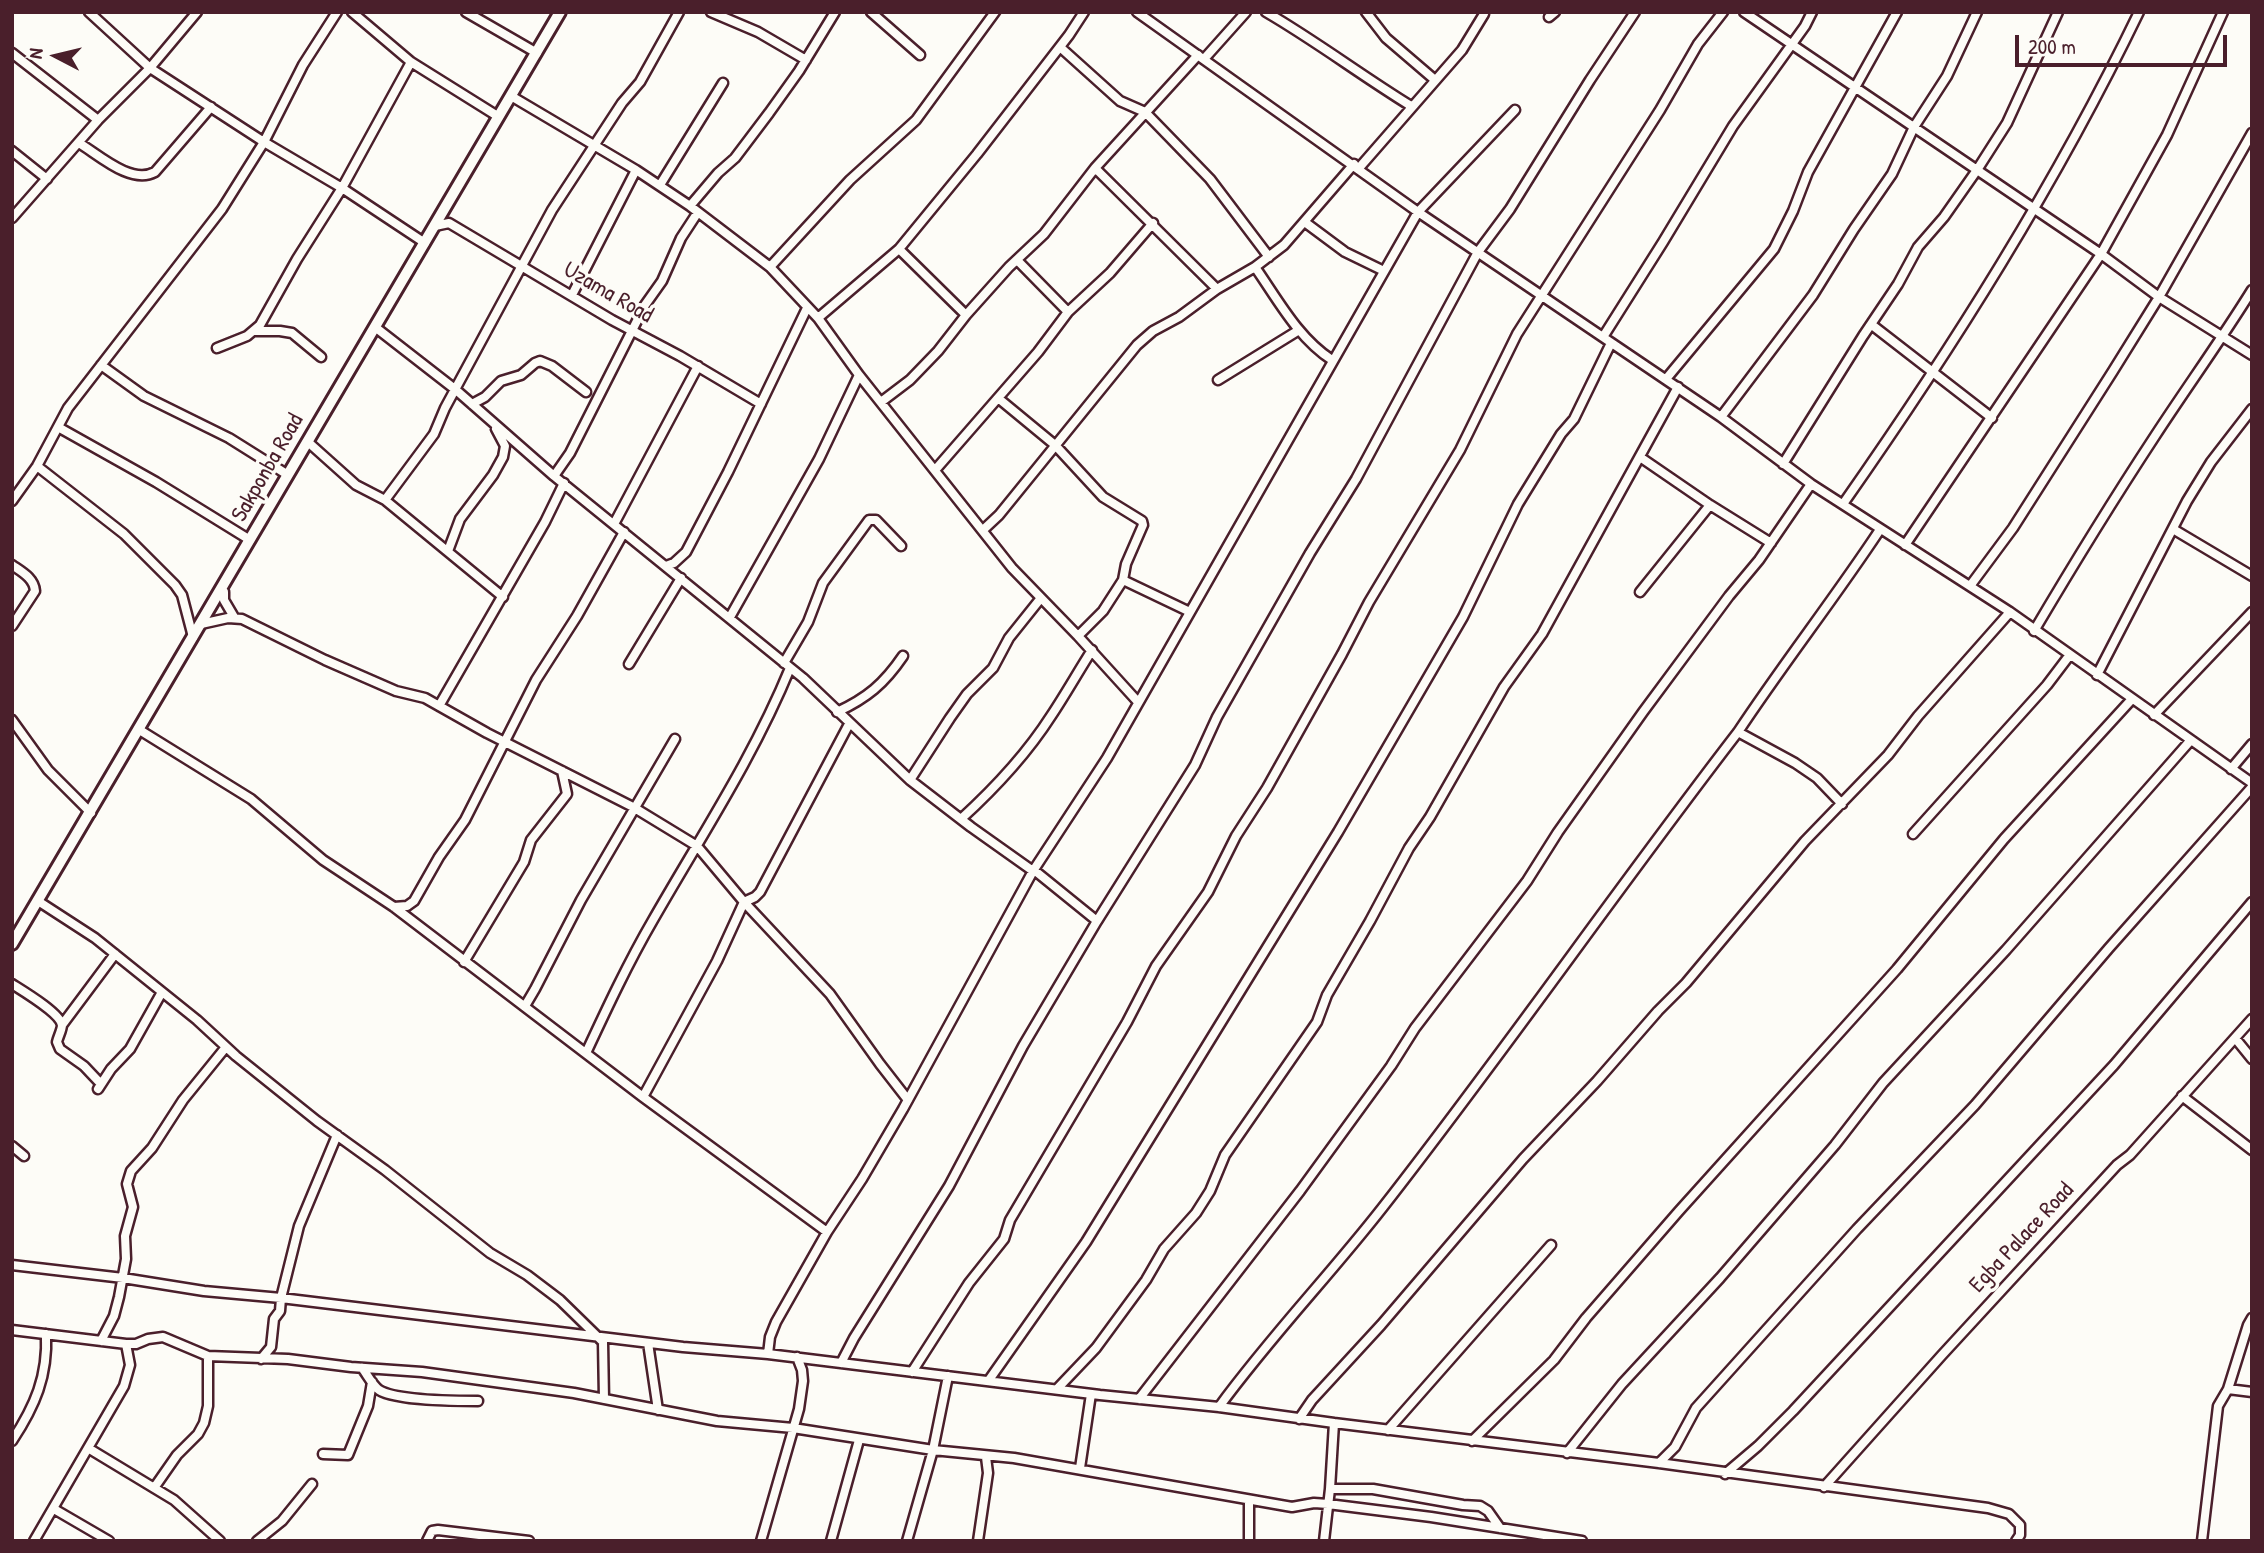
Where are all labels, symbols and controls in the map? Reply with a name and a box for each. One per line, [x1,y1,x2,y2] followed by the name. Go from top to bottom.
[21,21,91,91] north arrow
[2019,21,2231,65] scale bar
[2028,32,2076,61] text: 200 m
[22,47,49,60] text: N
[558,256,658,330] street label: Uzama Road
[226,409,310,527] street label: Sakponba Road
[1964,1177,2080,1299] street label: Egba Palace Road

